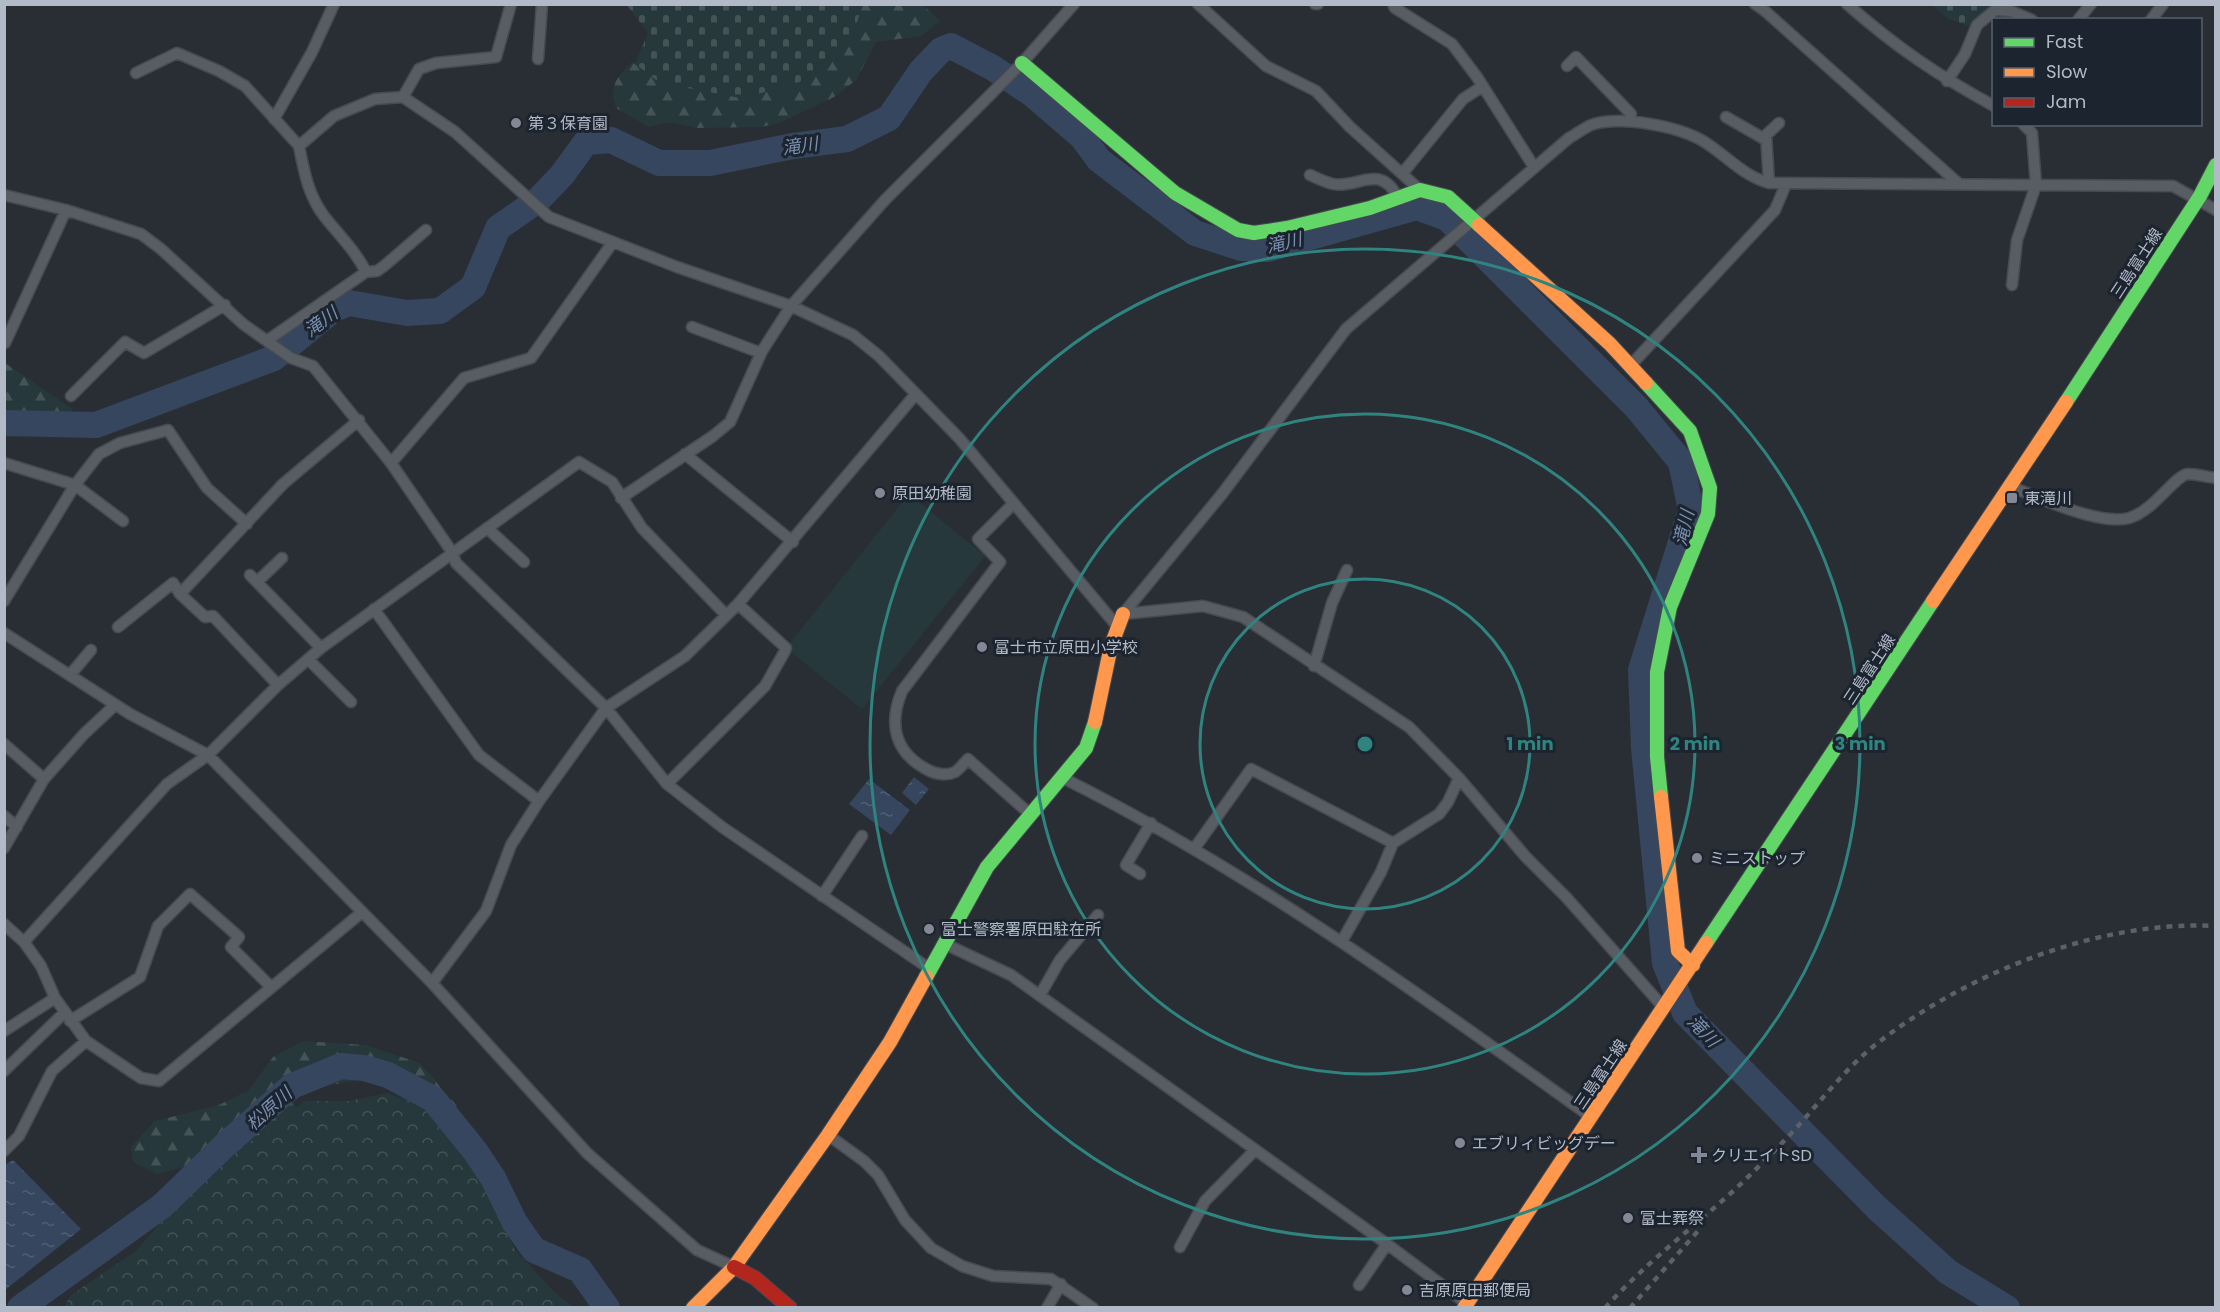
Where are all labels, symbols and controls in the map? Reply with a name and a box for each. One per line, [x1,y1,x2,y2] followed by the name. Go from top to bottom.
[1992,18,2202,126] legend
[2046,29,2083,54] text: Fast
[2046,59,2088,84] text: Slow
[2046,89,2086,114] text: Jam
[528,112,608,135] place label: 第３保育園
[509,116,523,130] marker: 第３保育園
[780,130,821,160] water label: 滝川
[2105,223,2168,303] street label: 三島富士線
[1264,226,1306,259] water label: 滝川
[299,300,344,342] water label: 滝川
[892,482,972,505] place label: 原田幼稚園
[873,486,887,500] marker: 原田幼稚園
[2024,487,2072,510] place label: 東滝川
[2005,491,2019,505] marker: 東滝川
[1667,506,1700,548] water label: 滝川
[1838,629,1901,709] street label: 三島富士線
[994,636,1138,659] place label: 富士市立原田小学校
[975,640,989,654] marker: 富士市立原田小学校
[1506,731,1554,756] text: 1 min
[1670,731,1720,756] text: 2 min
[1834,731,1886,756] text: 3 min
[1355,734,1375,754] centre of rings
[1709,847,1805,870] place label: ミニストップ
[1690,851,1704,865] marker: ミニストップ
[941,918,1101,941] place label: 富士警察署原田駐在所
[922,922,936,936] marker: 富士警察署原田駐在所
[1682,1009,1726,1054] water label: 滝川
[1569,1035,1632,1114] street label: 三島富士線
[240,1080,299,1136] water label: 松原川
[1472,1132,1616,1155] place label: エブリィビッグデー
[1453,1136,1467,1150] marker: エブリィビッグデー
[1711,1144,1812,1167] place label: クリエイトSD
[1692,1148,1706,1162] marker: クリエイトSD
[1640,1207,1704,1230] place label: 富士葬祭
[1621,1211,1635,1225] marker: 富士葬祭
[1419,1279,1531,1302] place label: 吉原原田郵便局
[1400,1283,1414,1297] marker: 吉原原田郵便局

